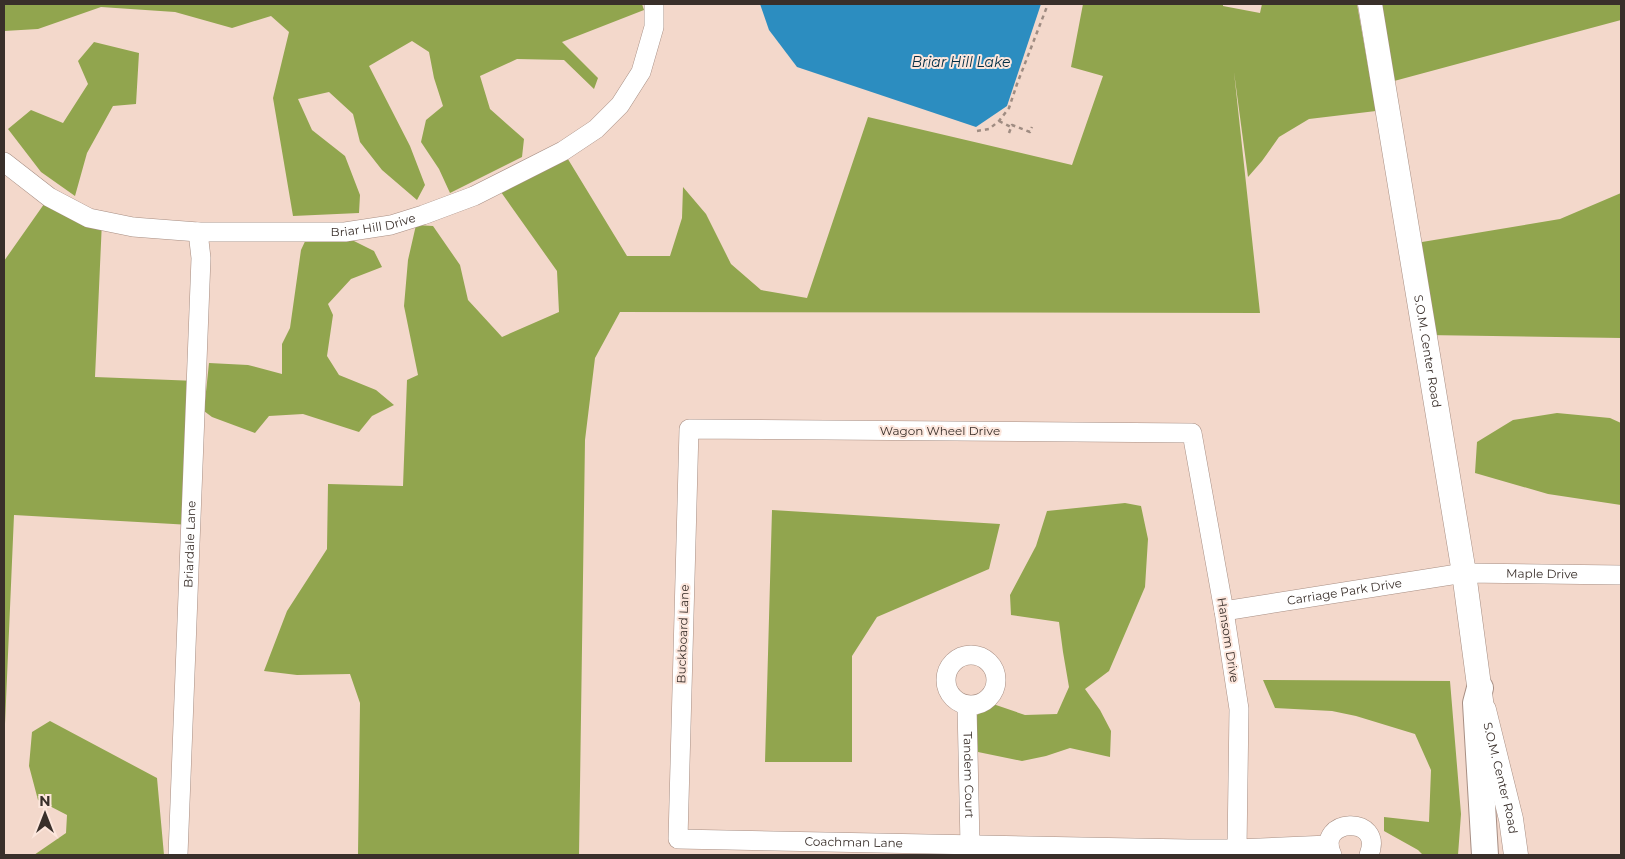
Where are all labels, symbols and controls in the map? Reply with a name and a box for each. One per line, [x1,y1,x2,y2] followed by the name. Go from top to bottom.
[911,53,1011,71] water label: Briar Hill Lake
[331,210,417,239] street label: Briar Hill Drive
[1411,294,1445,409] street label: S.O.M. Center Road
[880,423,1000,438] street label: Wagon Wheel Drive
[180,500,199,588] street label: Briardale Lane
[1506,566,1578,581] street label: Maple Drive
[1286,575,1403,608] street label: Carriage Park Drive
[673,584,692,684] street label: Buckboard Lane
[1214,596,1243,683] street label: Hansom Drive
[1480,721,1521,835] street label: S.O.M. Center Road
[961,731,977,819] street label: Tandem Court
[20,789,70,839] north arrow
[39,792,51,810] text: N
[805,833,903,850] street label: Coachman Lane

